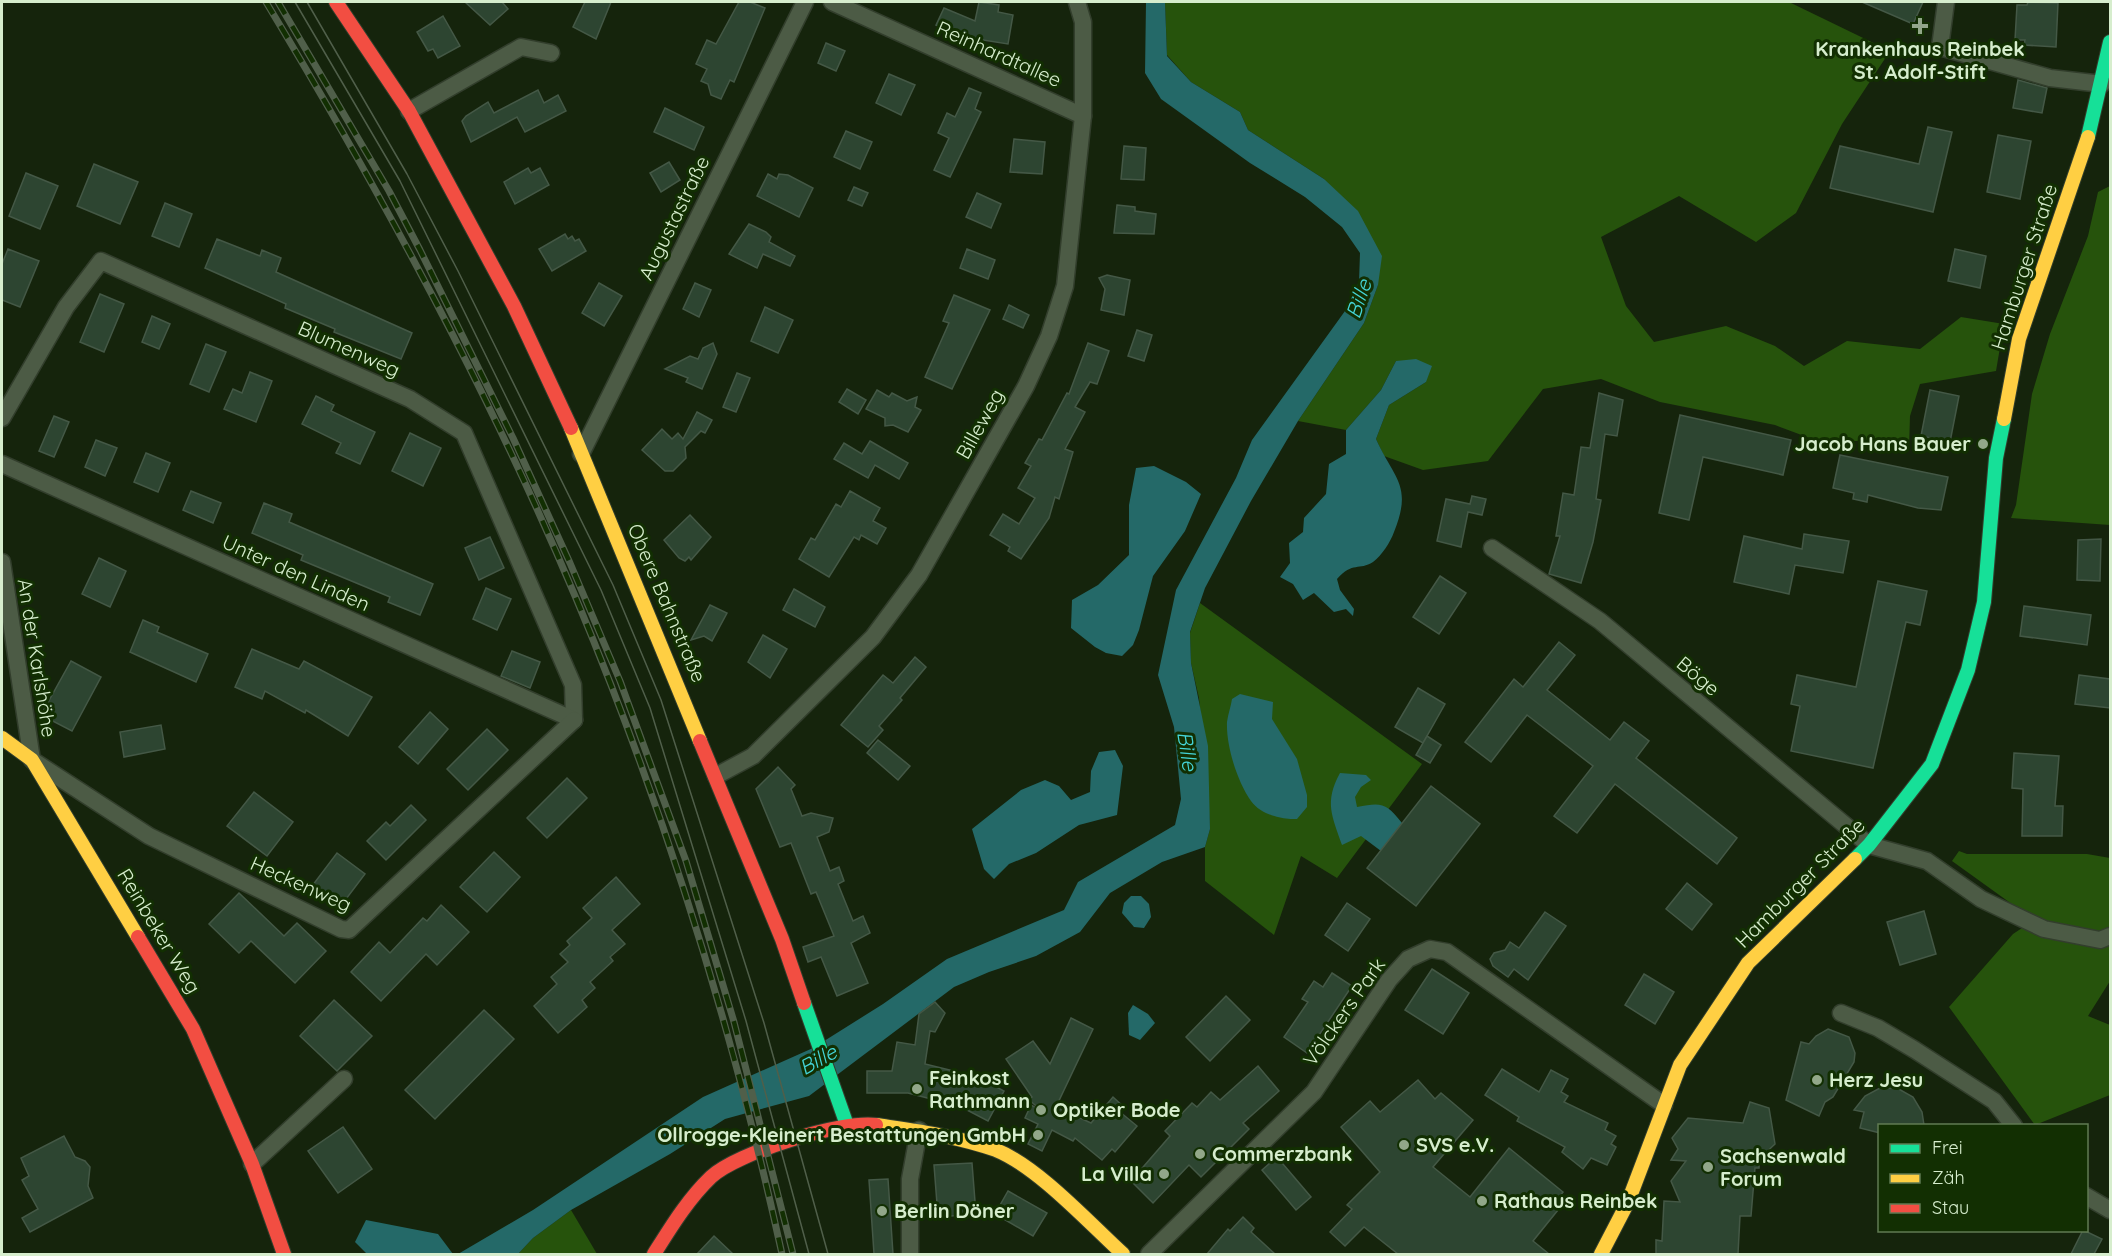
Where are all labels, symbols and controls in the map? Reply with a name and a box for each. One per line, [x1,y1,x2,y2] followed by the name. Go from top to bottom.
[933,15,1065,92] street label: Reinhardtallee
[1911,17,1929,35] marker: Krankenhaus Reinbek St. Adolf-Stift
[1815,36,2025,84] place label: Krankenhaus Reinbek St. Adolf-Stift
[633,152,714,284] street label: Augustastraße
[1985,181,2062,353] street label: Hamburger Straße
[1339,275,1377,322] water label: Bille
[294,315,404,382] street label: Blumenweg
[950,384,1009,463] street label: Billeweg
[1795,431,1971,456] place label: Jacob Hans Bauer
[1976,437,1990,451] marker: Jacob Hans Bauer
[623,520,712,686] street label: Obere Bahnstraße
[219,529,374,616] street label: Unter den Linden
[13,577,62,739] street label: An der Karlshöhe
[1672,650,1725,701] street label: Böge
[1172,729,1204,773] water label: Bille
[1730,813,1870,953] street label: Hamburger Straße
[247,850,356,917] street label: Heckenweg
[112,864,207,998] street label: Reinbeker Weg
[1297,953,1390,1071] street label: Völckers Park
[794,1038,842,1080] water label: Bille
[929,1065,1030,1113] place label: Feinkost Rathmann
[1829,1067,1923,1092] place label: Herz Jesu
[1810,1073,1824,1087] marker: Herz Jesu
[910,1082,924,1096] marker: Feinkost Rathmann
[1053,1097,1181,1122] place label: Optiker Bode
[1034,1103,1048,1117] marker: Optiker Bode
[657,1122,1026,1147] place label: Ollrogge-Kleinert Bestattungen GmbH
[1878,1124,2088,1232] legend
[1031,1128,1045,1142] marker: Ollrogge-Kleinert Bestattungen GmbH
[1416,1132,1494,1157] place label: SVS e.V.
[1932,1136,1963,1159] text: Frei
[1397,1138,1411,1152] marker: SVS e.V.
[1212,1141,1352,1166] place label: Commerzbank
[1720,1143,1846,1191] place label: Sachsenwald Forum
[1193,1147,1207,1161] marker: Commerzbank
[1701,1160,1715,1174] marker: Sachsenwald Forum
[1081,1161,1152,1186] place label: La Villa
[1932,1166,1965,1189] text: Zäh
[1157,1167,1171,1181] marker: La Villa
[1494,1188,1657,1213] place label: Rathaus Reinbek
[1475,1194,1489,1208] marker: Rathaus Reinbek
[1932,1196,1969,1219] text: Stau
[894,1198,1015,1223] place label: Berlin Döner
[875,1204,889,1218] marker: Berlin Döner

